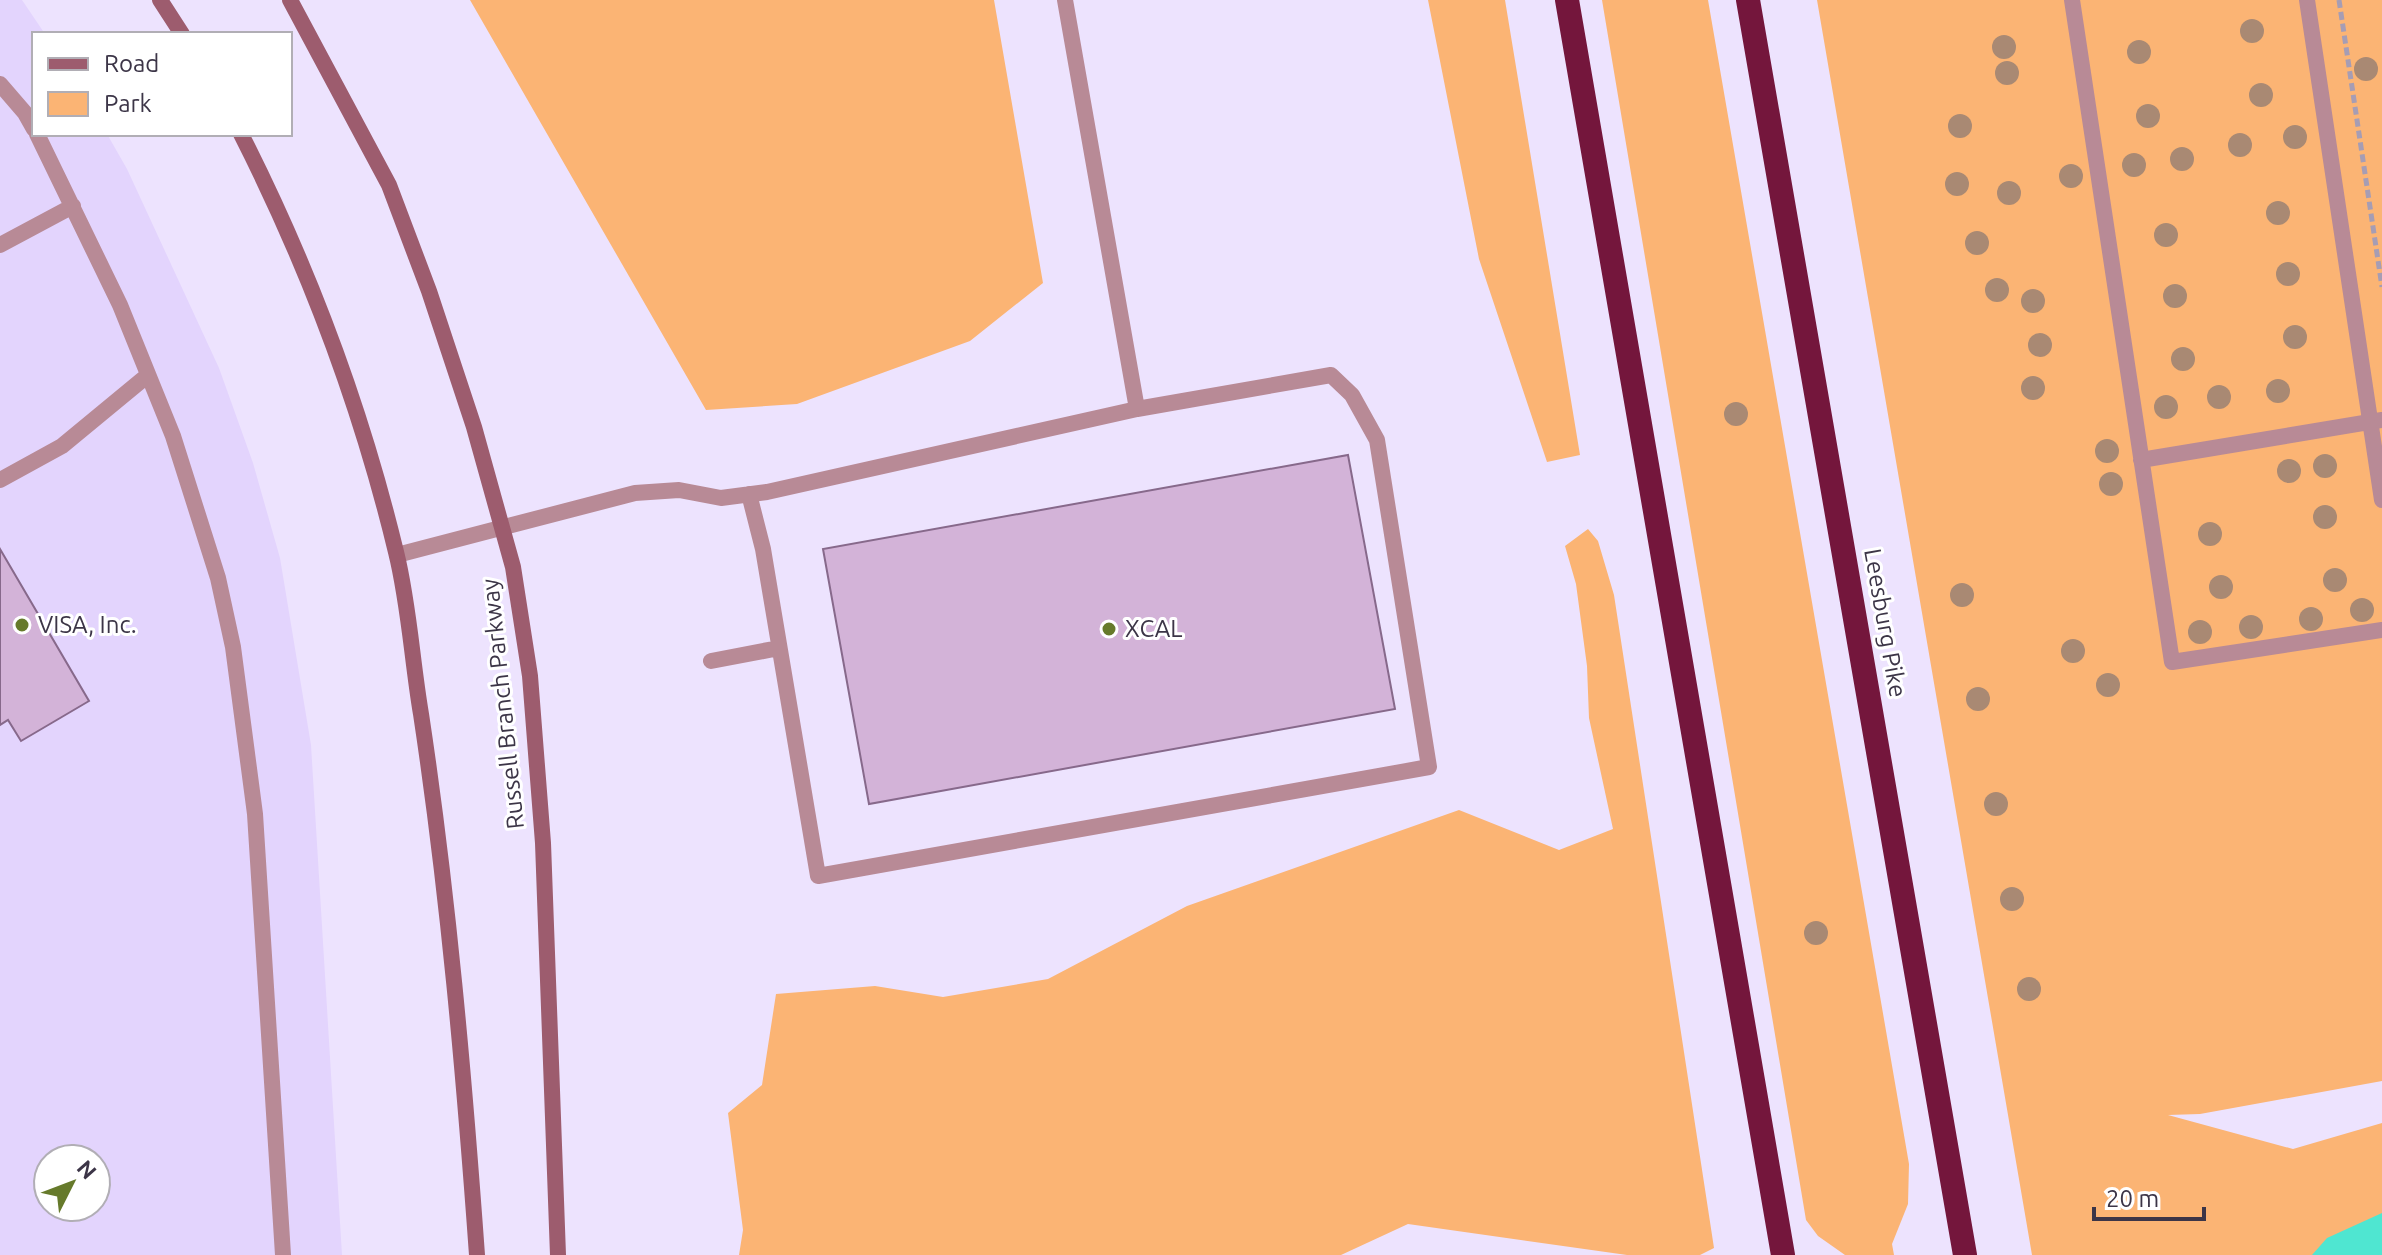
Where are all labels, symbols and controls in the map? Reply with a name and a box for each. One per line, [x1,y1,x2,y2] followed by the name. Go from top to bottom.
[32,32,292,136] legend
[104,50,159,77] text: Road
[104,90,152,117] text: Park
[1859,547,1912,699] street label: Leesburg Pike
[476,577,529,831] street label: Russell Branch Parkway
[38,611,137,638] place label: VISA, Inc.
[1125,615,1182,642] place label: XCAL
[13,616,31,634] marker: VISA, Inc.
[1100,620,1118,638] marker: XCAL
[32,1143,112,1223] north arrow
[72,1155,102,1184] text: N
[2094,1171,2204,1221] scale bar
[2106,1185,2159,1212] text: 20 m

